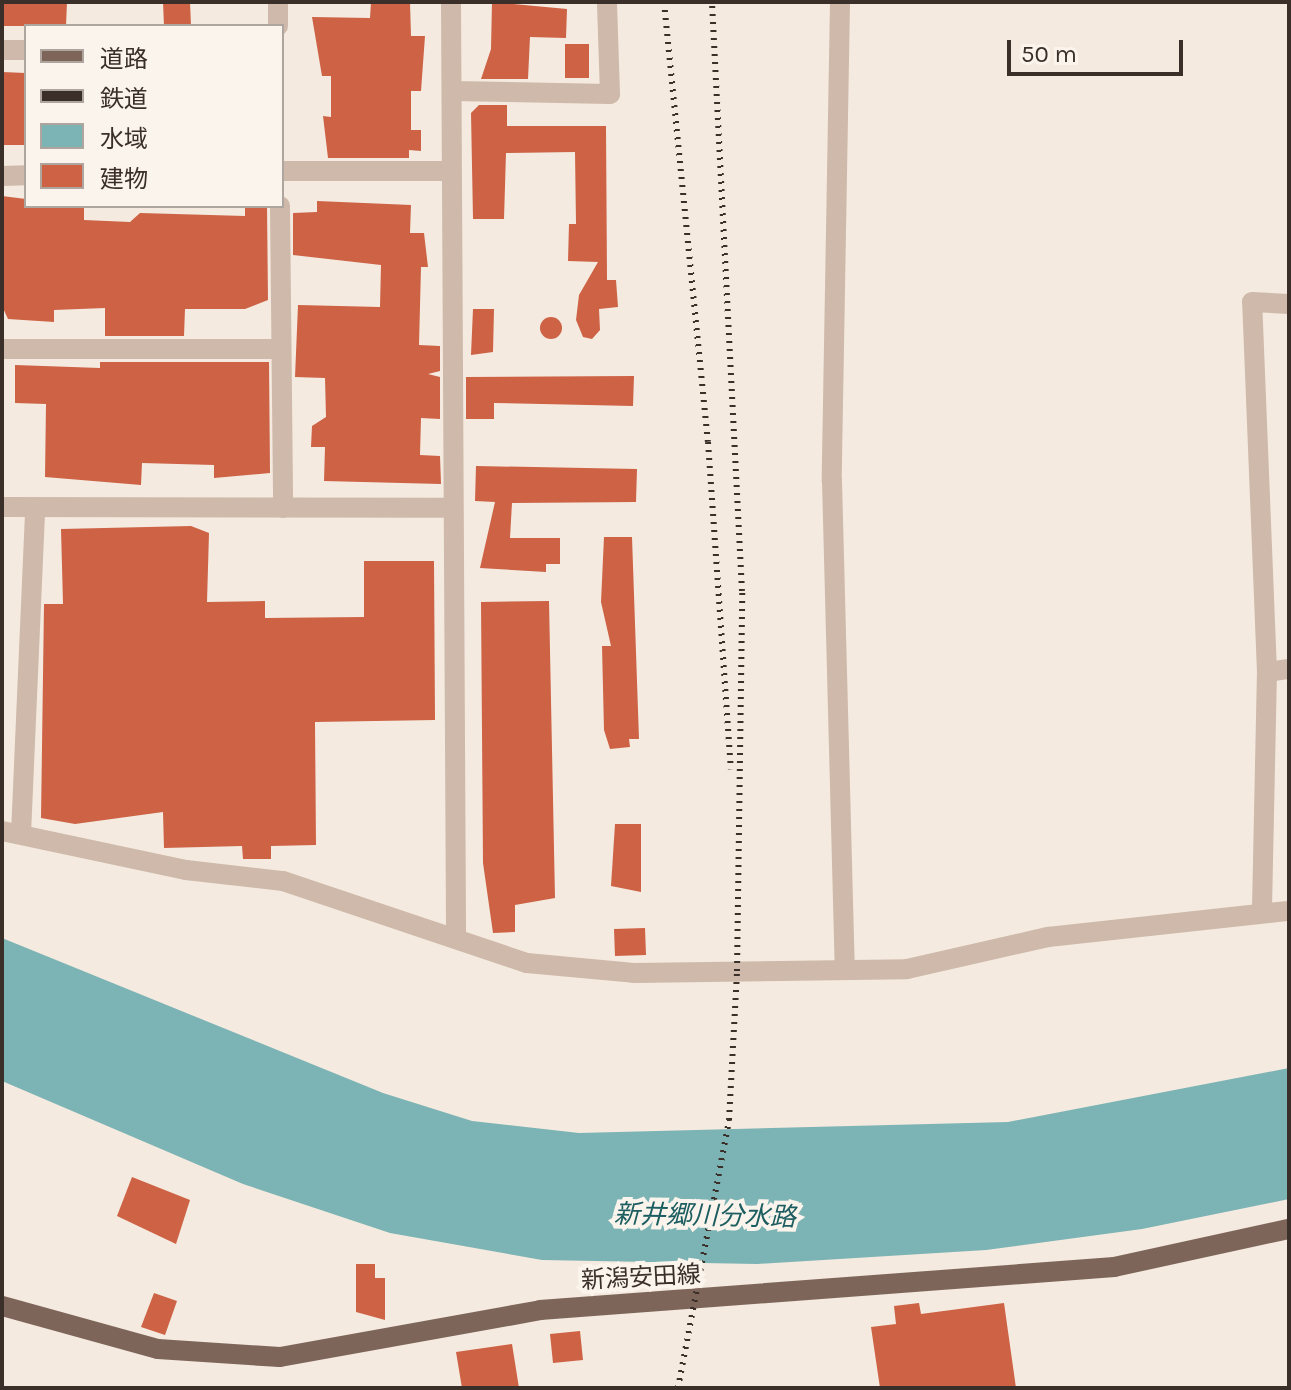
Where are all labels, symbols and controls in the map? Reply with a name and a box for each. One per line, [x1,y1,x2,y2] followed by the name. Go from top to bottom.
[24,24,284,208] legend
[1011,24,1187,74] scale bar
[1021,40,1077,68] text: 50 m
[100,45,148,73] text: 道路
[100,85,148,113] text: 鉄道
[100,125,148,153] text: 水域
[100,165,148,193] text: 建物
[614,1199,796,1233] water label: 新井郷川分水路
[580,1260,702,1296] street label: 新潟安田線

